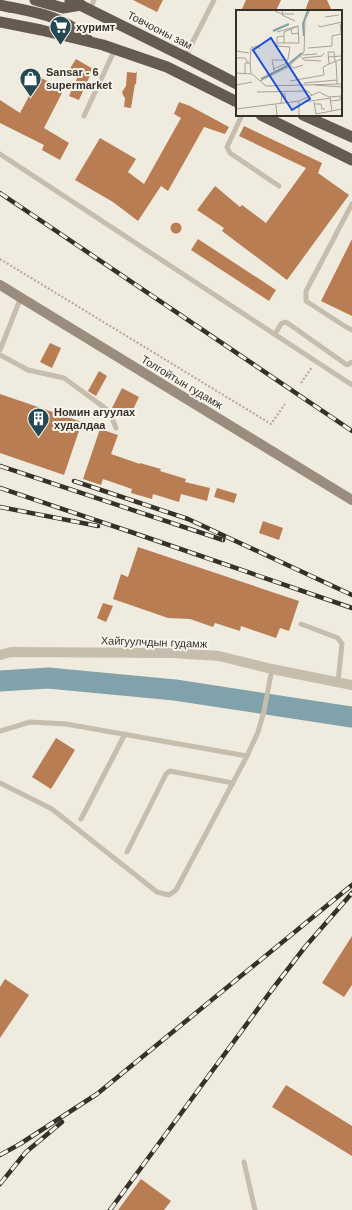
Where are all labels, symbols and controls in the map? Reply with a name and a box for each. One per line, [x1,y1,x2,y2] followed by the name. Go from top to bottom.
[126,9,194,51] street label: Товчооны зам
[236,10,342,116] inset map
[48,14,74,47] supermarket icon: хуримт
[76,21,116,33] place label: хуримт
[17,65,43,98] shop icon: Sansar - 6 supermarket
[46,66,112,91] place label: Sansar - 6 supermarket
[139,353,225,411] street label: Толгойтын гудамж
[25,405,51,438] building icon: Номин агуулах худалдаа
[54,406,136,431] place label: Номин агуулах худалдаа
[101,634,208,650] street label: Хайгуулчдын гудамж

